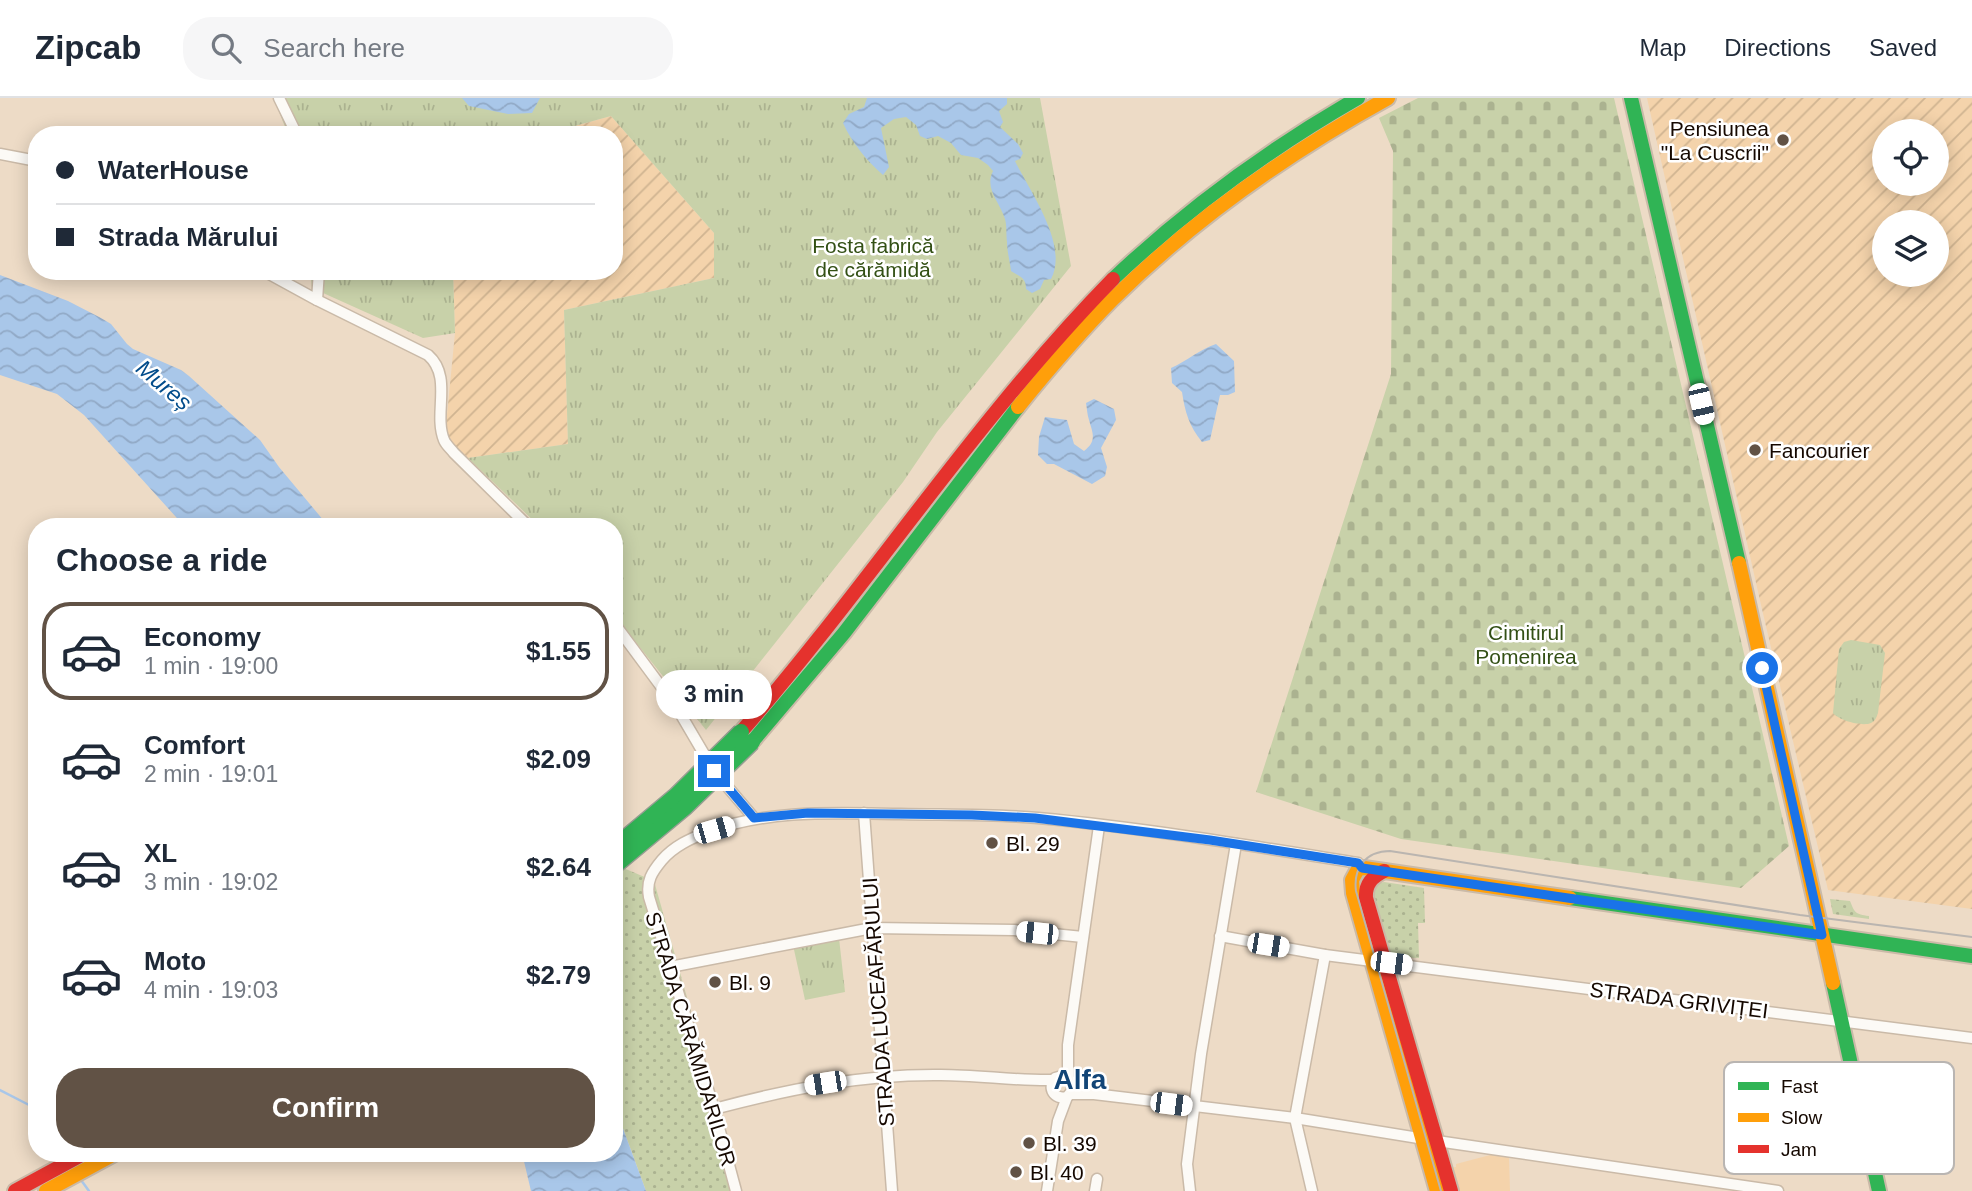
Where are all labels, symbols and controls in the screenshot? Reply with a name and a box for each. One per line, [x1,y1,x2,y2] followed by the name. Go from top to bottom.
[183,17,673,80] search box
[35,29,141,66] text: Zipcab
[207,29,245,67] icon: search
[263,33,405,63] text: Search here
[1640,34,1686,61] text: Map
[1724,34,1831,61] text: Directions
[1869,34,1937,61] text: Saved
[1661,117,1769,164] place label: Pensiunea "La Cuscrii"
[1872,119,1949,287] map controls
[1872,119,1949,196] button: locate
[1775,132,1791,148] marker: Pensiunea "La Cuscrii"
[98,155,249,185] text: WaterHouse
[1872,210,1949,287] button: layers
[98,222,279,252] text: Strada Mărului
[812,234,934,281] park label: Fosta fabrică de cărămidă
[131,355,197,416] water label: Mureș
[1687,381,1716,427] car
[1769,439,1869,462] place label: Fancourier
[1747,442,1763,458] marker: Fancourier
[56,542,268,578] text: Choose a ride
[60,620,123,683] icon: car
[1475,621,1577,668] park label: Cimitirul Pomenirea
[144,622,261,652] text: Economy
[526,636,591,666] text: $1.55
[1746,652,1778,684] route start
[144,653,278,679] text: 1 min · 19:00
[656,670,772,718] callout: 3 min
[684,681,744,707] text: 3 min
[60,728,123,791] icon: car
[144,730,245,760] text: Comfort
[526,744,591,774] text: $2.09
[698,755,730,787] route end
[144,761,278,787] text: 2 min · 19:01
[691,814,738,846] car
[1006,832,1060,855] place label: Bl. 29
[984,835,1000,851] marker: Bl. 29
[60,836,123,899] icon: car
[144,838,177,868] text: XL
[526,852,591,882] text: $2.64
[144,869,278,895] text: 3 min · 19:02
[858,877,898,1127] street label: STRADA LUCEAFĂRULUI
[641,909,741,1169] street label: STRADA CĂRĂMIDARILOR
[1016,920,1059,946] car
[1246,931,1291,959] car
[60,944,123,1007] icon: car
[144,946,206,976] text: Moto
[1369,950,1414,976] car
[526,960,591,990] text: $2.79
[729,971,771,994] place label: Bl. 9
[707,974,723,990] marker: Bl. 9
[144,977,278,1003] text: 4 min · 19:03
[1588,978,1770,1022] street label: STRADA GRIVIȚEI
[1724,1062,1954,1174] legend
[1054,1064,1107,1095] district label: Alfa
[56,1068,595,1148] button: Confirm
[803,1069,848,1097] car
[1781,1076,1819,1097] text: Fast
[1149,1091,1194,1117] car
[1781,1107,1822,1128] text: Slow
[1043,1132,1097,1155] place label: Bl. 39
[1021,1135,1037,1151] marker: Bl. 39
[1781,1139,1817,1160] text: Jam
[1030,1161,1084,1184] place label: Bl. 40
[1008,1164,1024,1180] marker: Bl. 40

